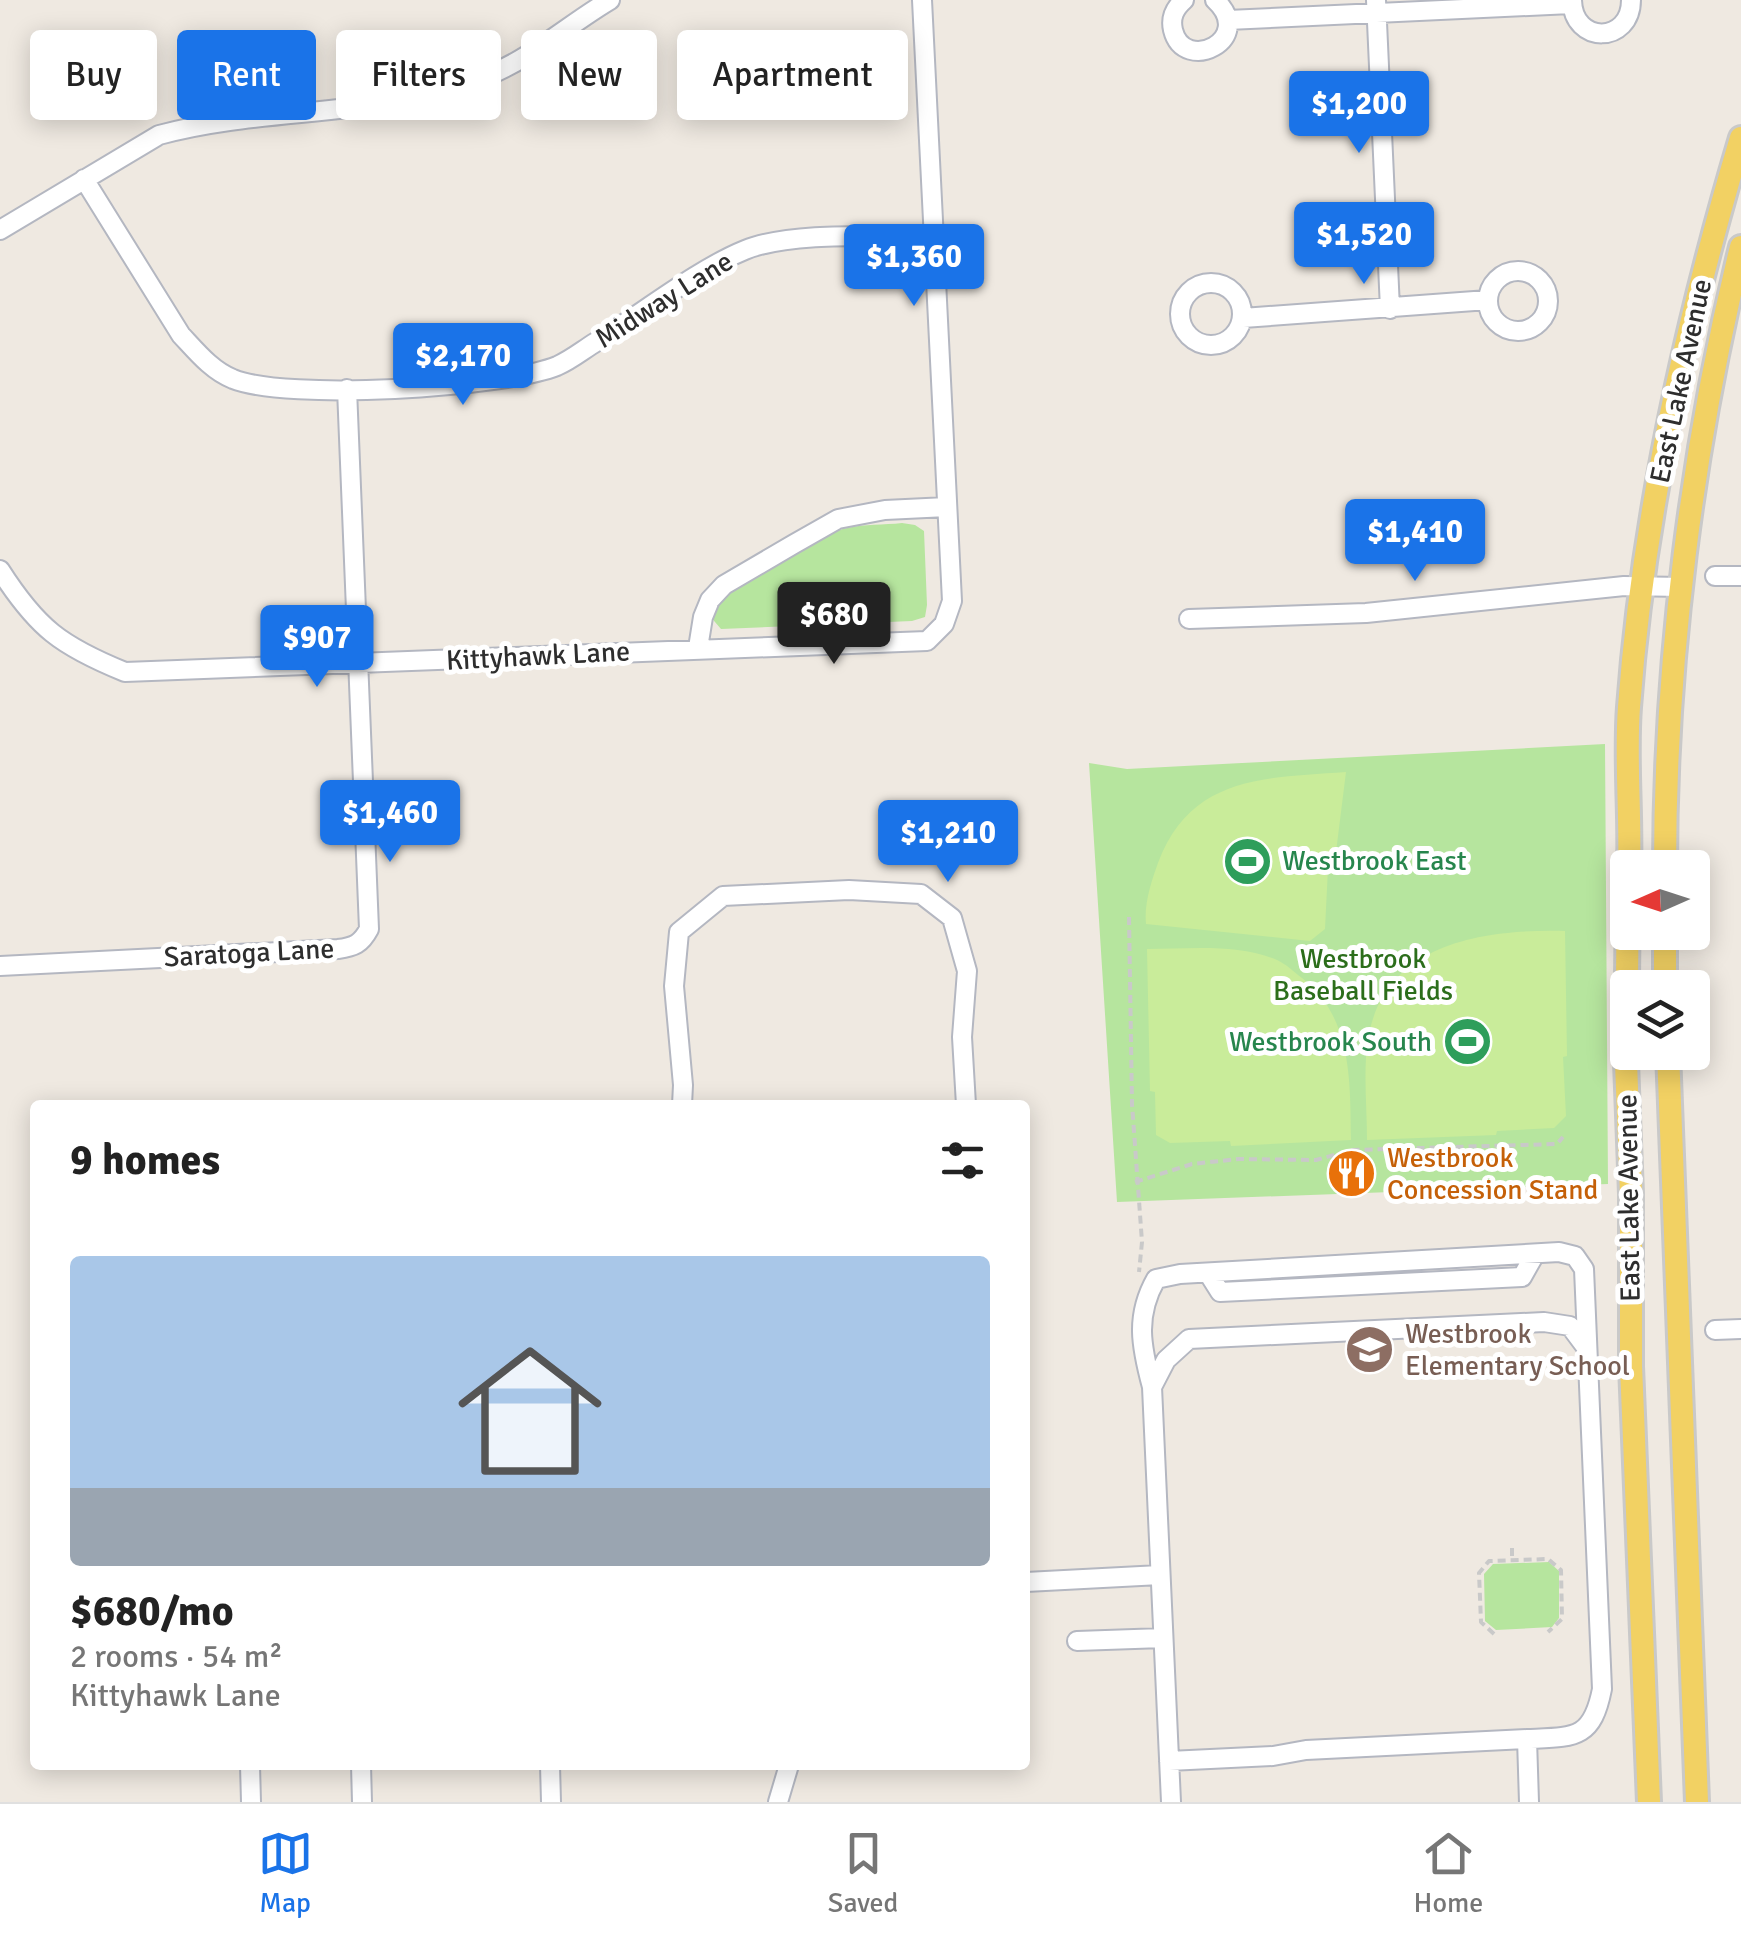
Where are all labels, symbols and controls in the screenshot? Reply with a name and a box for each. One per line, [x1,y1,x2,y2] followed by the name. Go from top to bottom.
[30,30,157,120] chip: Buy
[177,30,316,120] chip: Rent
[336,30,501,120] chip: Filters
[521,30,657,120] chip: New
[677,30,908,120] chip: Apartment
[1278,71,1440,156] pin: $1,200
[1311,84,1407,123] text: $1,200
[1283,202,1445,287] pin: $1,520
[1316,215,1412,254] text: $1,520
[833,224,995,309] pin: $1,360
[866,237,962,276] text: $1,360
[589,244,739,356] street label: Midway Lane
[1643,276,1719,486] street label: East Lake Avenue
[382,323,544,408] pin: $2,170
[415,336,511,375] text: $2,170
[1334,499,1496,584] pin: $1,410
[1367,512,1463,551] text: $1,410
[775,582,893,667] pin: $680
[799,595,869,634] text: $680
[258,605,376,690] pin: $907
[282,618,352,657] text: $907
[445,634,631,678] street label: Kittyhawk Lane
[309,780,471,865] pin: $1,460
[342,793,438,832] text: $1,460
[867,800,1029,885] pin: $1,210
[900,813,996,852] text: $1,210
[1221,835,1273,887] sports icon: Westbrook East
[1282,844,1467,878] place label: Westbrook East
[1610,850,1710,950] north arrow
[1610,850,1710,1070] map controls
[163,932,335,974] street label: Saratoga Lane
[1273,942,1453,1008] park label: Westbrook Baseball Fields
[1610,970,1710,1070] button: layers
[1441,1016,1493,1068] sports icon: Westbrook South
[1229,1025,1432,1059] place label: Westbrook South
[1610,1094,1648,1302] street label: East Lake Avenue
[935,1133,990,1188] icon: filters
[70,1135,220,1186] text: 9 homes
[1387,1141,1598,1207] place label: Westbrook Concession Stand
[1326,1148,1378,1200] restaurant icon: Westbrook Concession Stand
[1405,1317,1630,1383] place label: Westbrook Elementary School
[440,1321,620,1501] icon: home
[1344,1324,1396,1376] school or university icon: Westbrook Elementary School
[70,1586,234,1637] text: $680/mo
[70,1637,283,1676] text: 2 rooms · 54 m²
[70,1676,281,1715] text: Kittyhawk Lane
[258,1826,313,1920] tab: Map
[828,1826,898,1920] tab: Saved
[1414,1826,1483,1920] tab: Home

